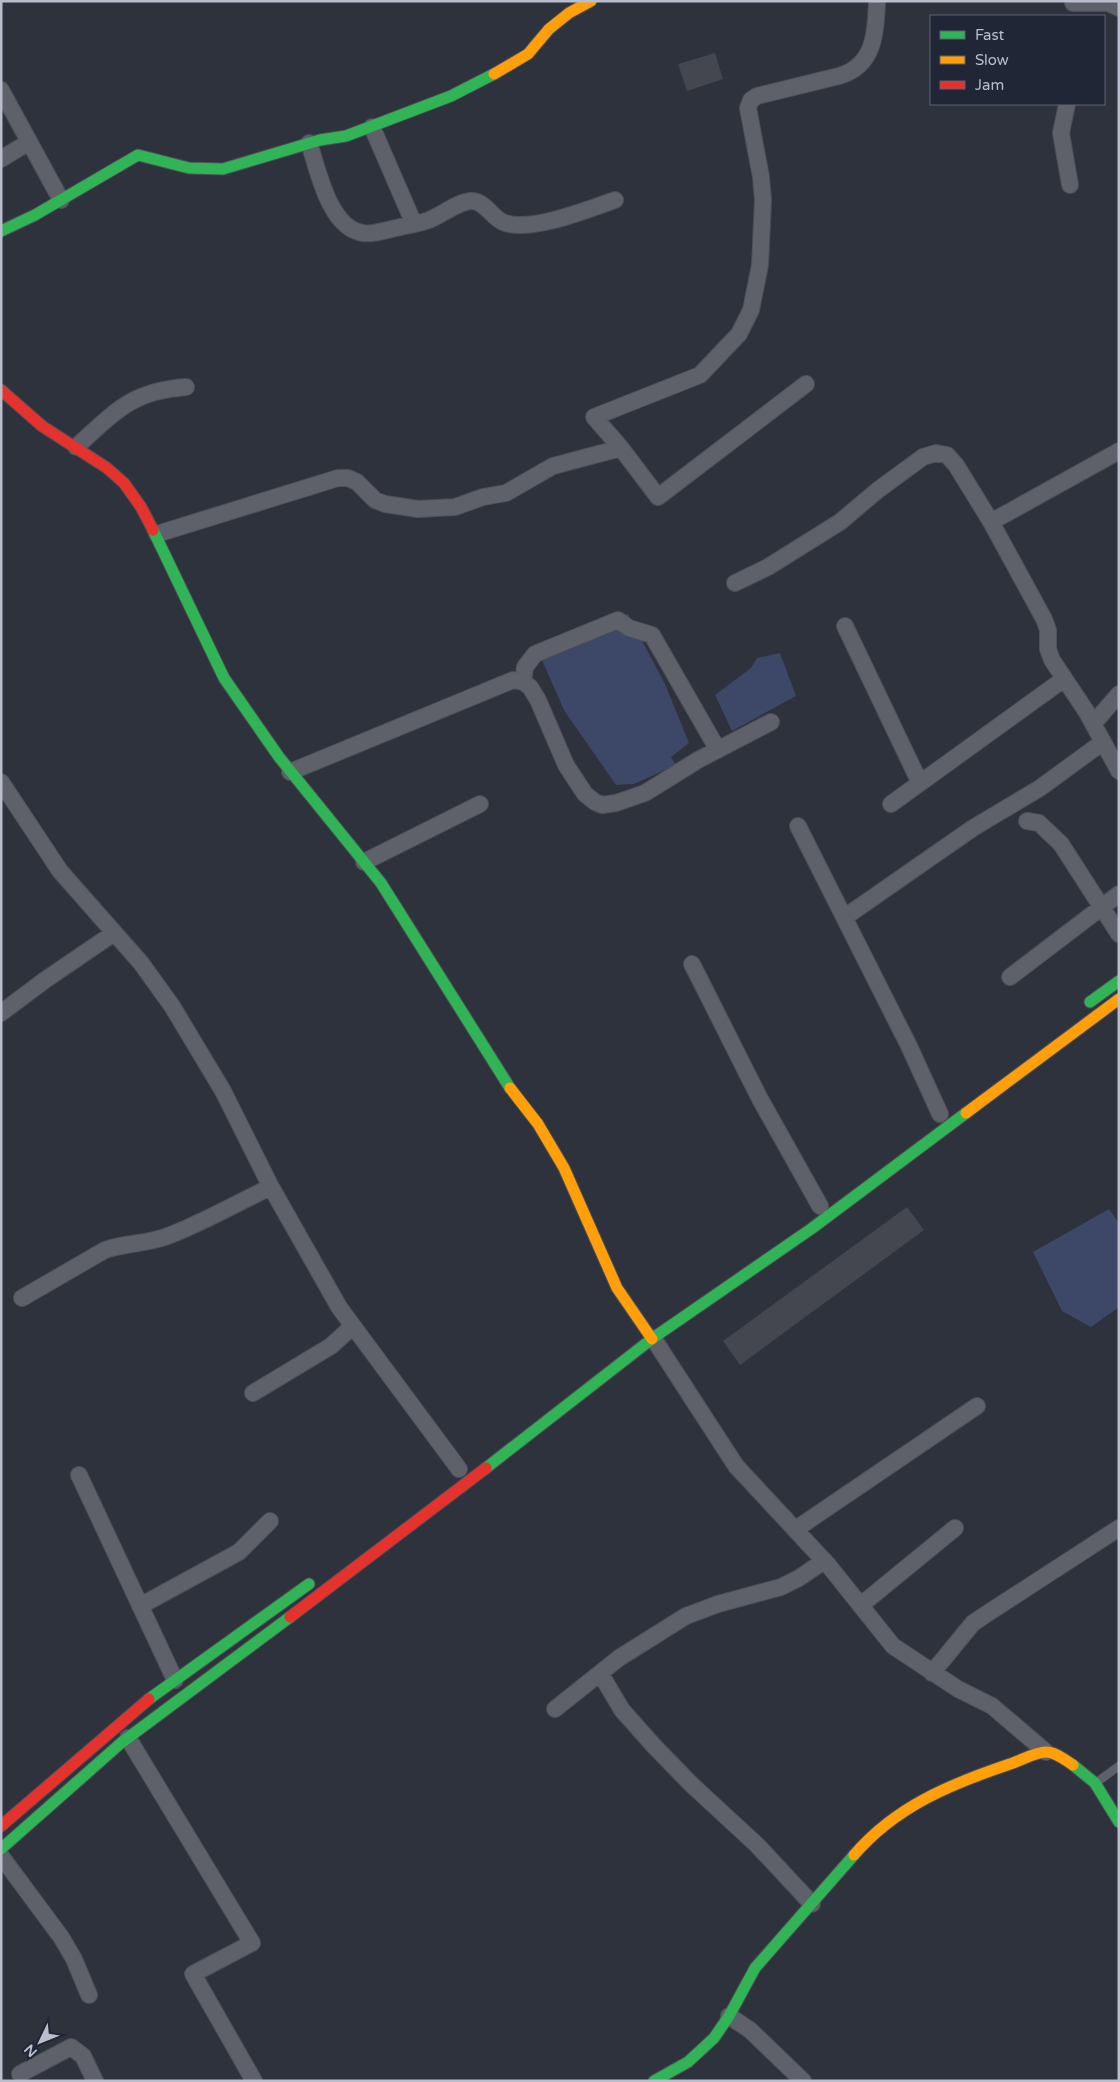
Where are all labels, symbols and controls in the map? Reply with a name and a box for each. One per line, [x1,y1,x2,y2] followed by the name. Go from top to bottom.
[930,15,1105,105] legend
[975,26,1005,44] text: Fast
[975,51,1009,69] text: Slow
[975,76,1004,94] text: Jam
[15,2017,65,2067] north arrow
[21,2041,41,2060] text: N

